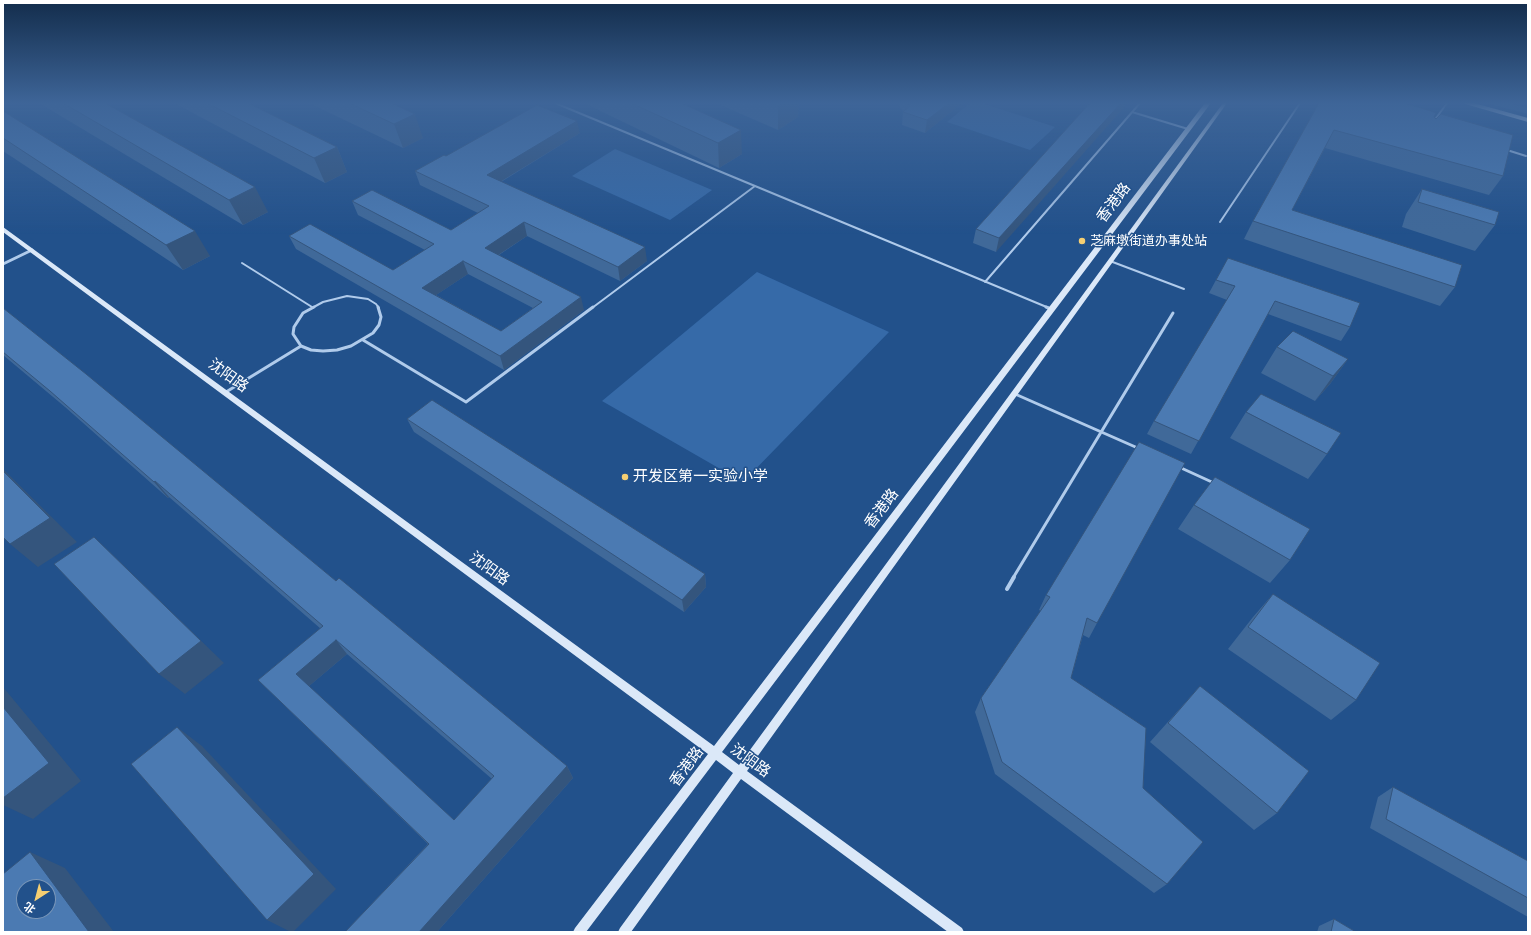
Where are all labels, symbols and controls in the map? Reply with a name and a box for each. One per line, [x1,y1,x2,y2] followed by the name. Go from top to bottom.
[1093,180,1135,226] street label: 香港路
[1090,233,1207,249] place label: 芝麻墩街道办事处站
[1077,236,1087,246] marker: 芝麻墩街道办事处站
[205,355,251,397] street label: 沈阳路
[633,468,768,486] place label: 开发区第一实验小学
[620,472,630,482] marker: 开发区第一实验小学
[861,486,903,532] street label: 香港路
[466,548,512,590] street label: 沈阳路
[727,740,773,782] street label: 沈阳路
[666,744,708,790] street label: 香港路
[16,879,56,919] north arrow
[21,899,38,917] text: 北

